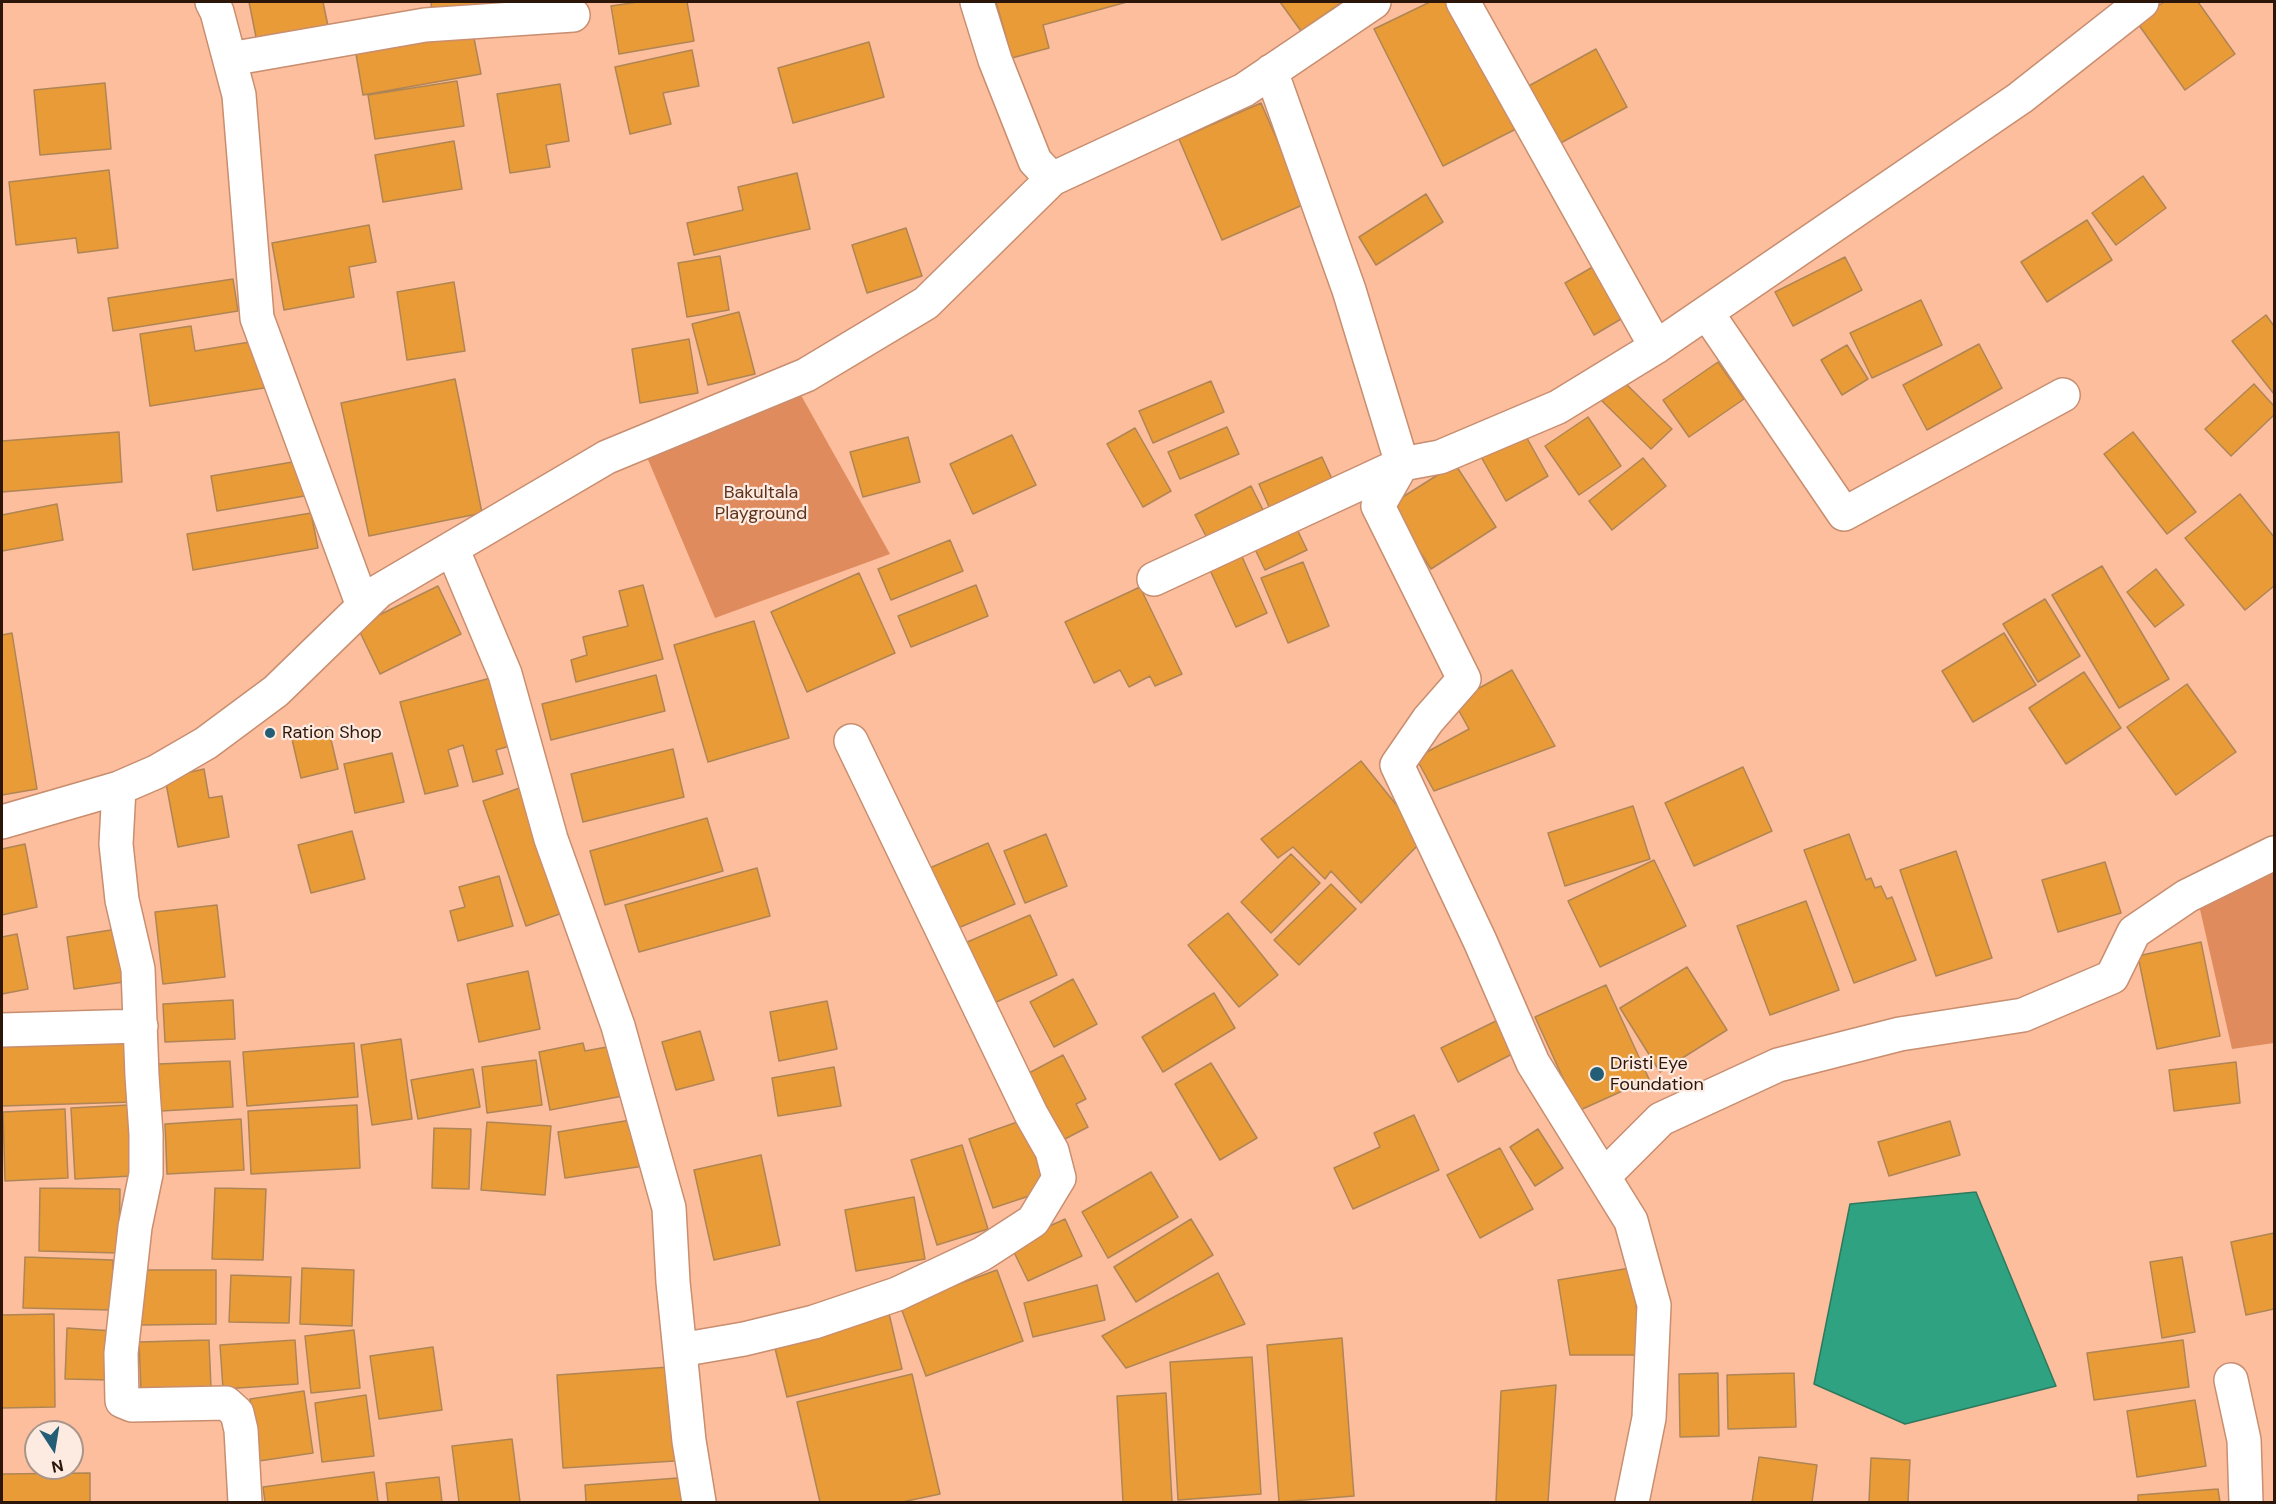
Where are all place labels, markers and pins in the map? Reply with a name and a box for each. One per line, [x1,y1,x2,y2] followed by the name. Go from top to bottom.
[282,722,382,744] place label: Ration Shop
[263,726,277,740] marker: Ration Shop
[1610,1053,1704,1096] place label: Dristi Eye Foundation
[1588,1065,1606,1083] marker: Dristi Eye Foundation

